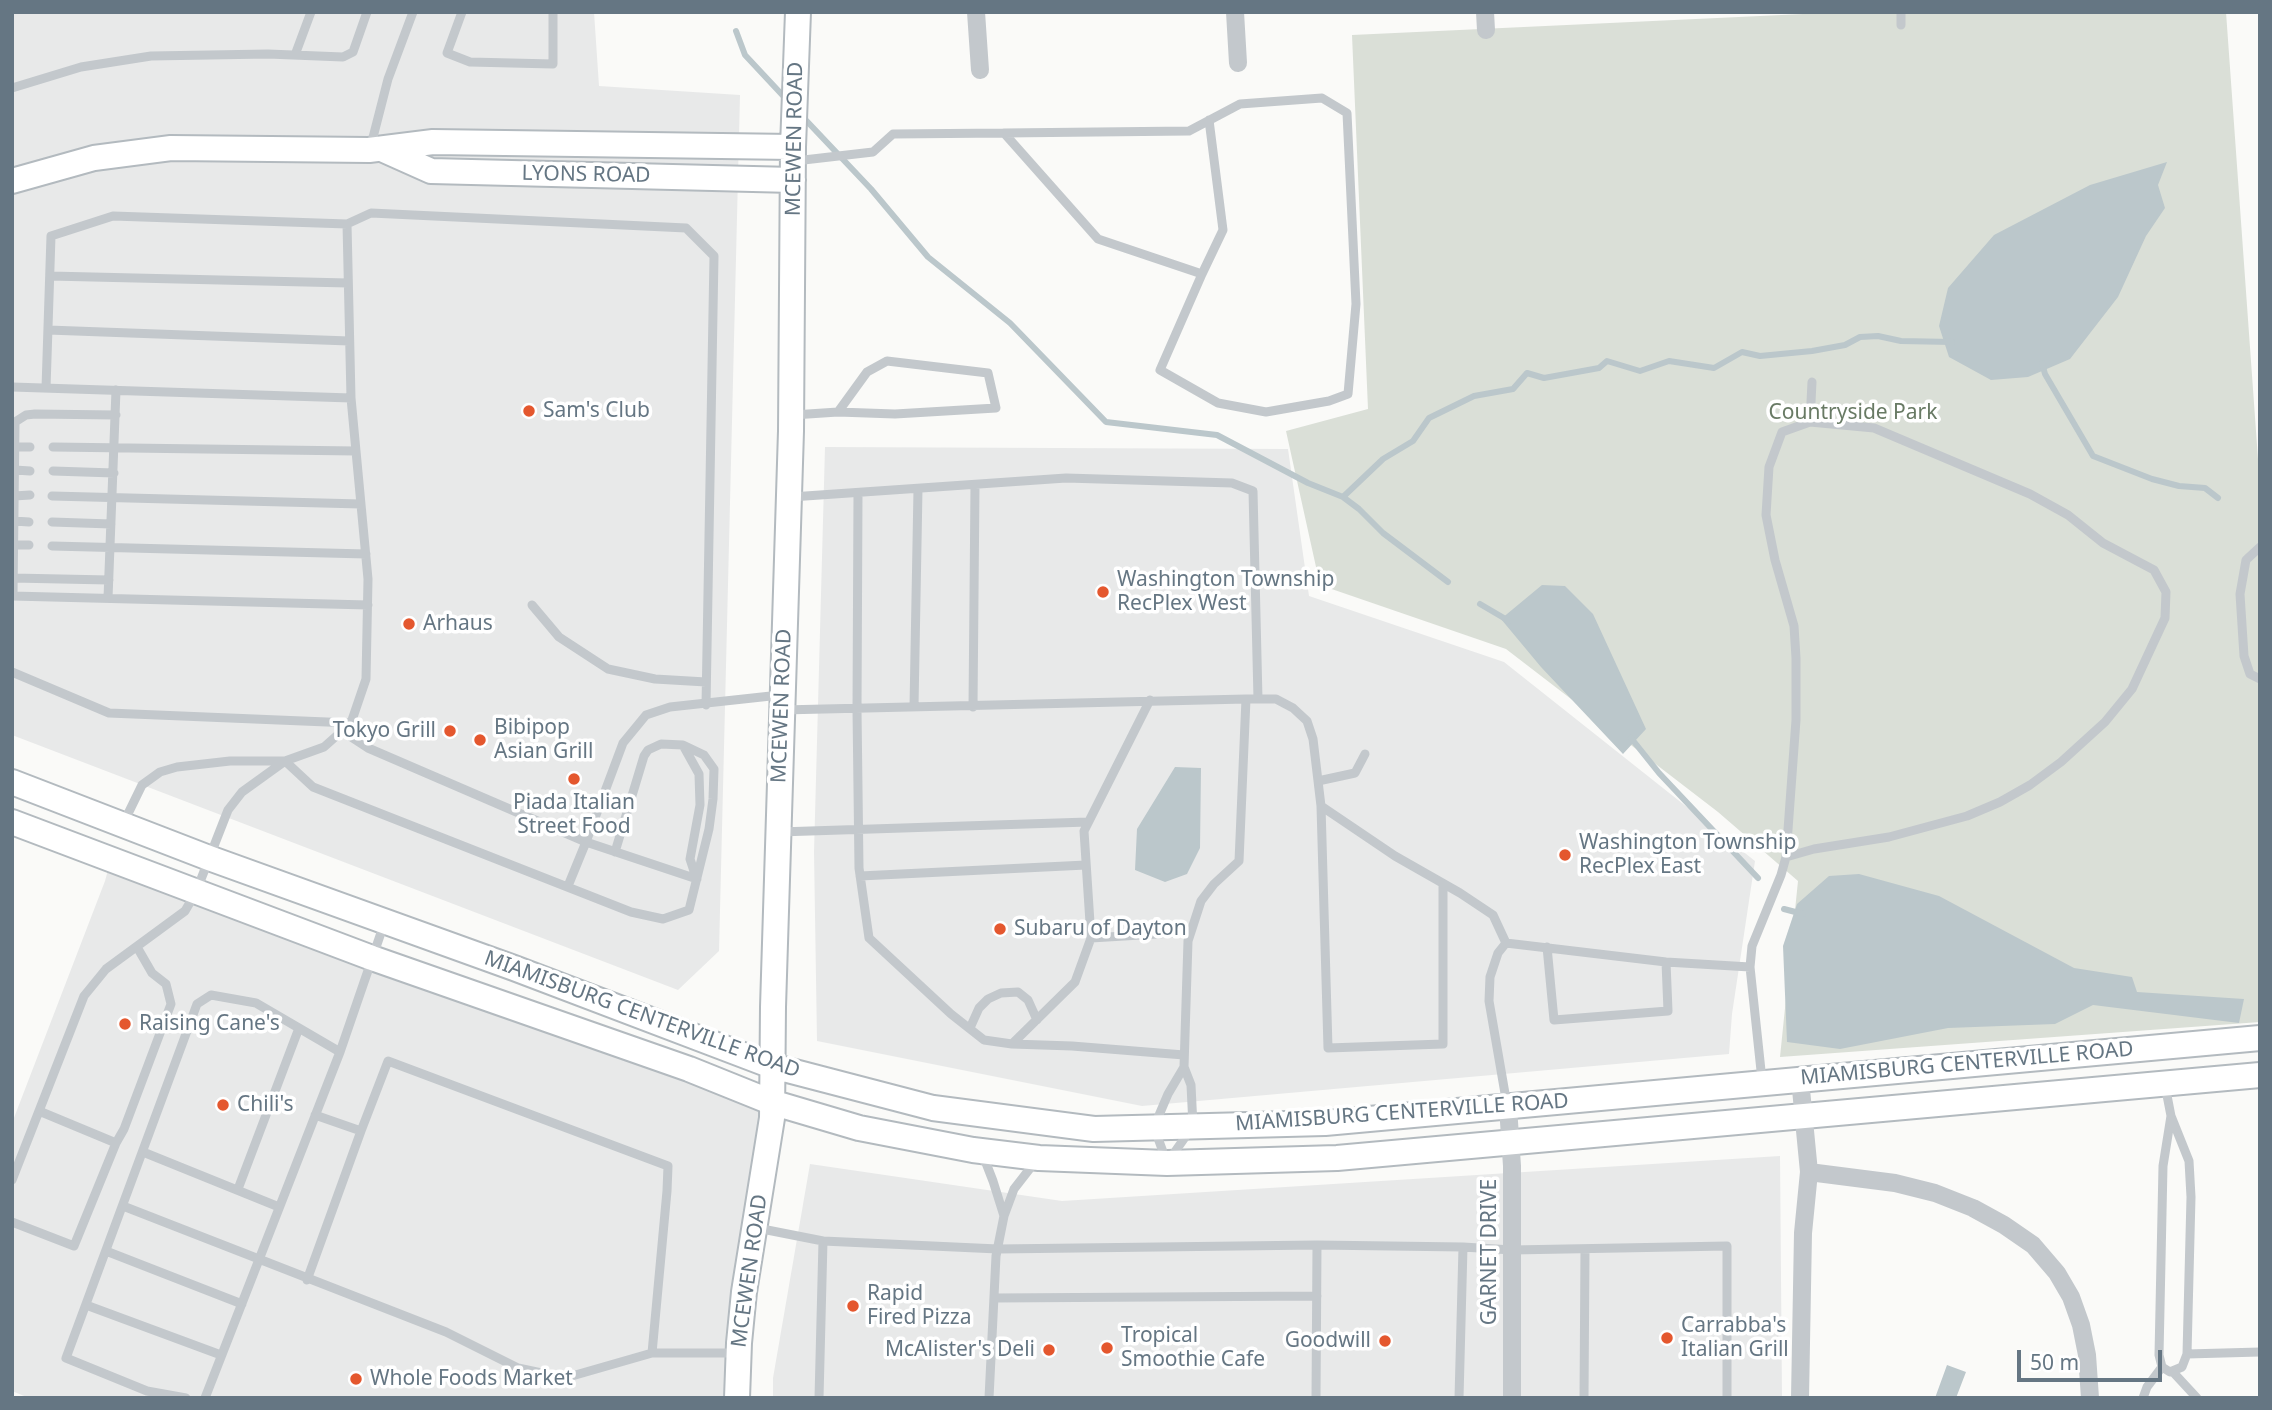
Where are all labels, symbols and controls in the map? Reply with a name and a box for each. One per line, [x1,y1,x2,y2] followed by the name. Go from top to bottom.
[781,62,809,216] street label: MCEWEN ROAD
[521,161,651,189] street label: LYONS ROAD
[543,398,650,424] place label: Sam's Club
[1769,400,1937,426] park label: Countryside Park
[521,403,537,419] marker: Sam's Club
[1117,567,1334,617] place label: Washington Township RecPlex West
[1095,584,1111,600] marker: Washington Township RecPlex West
[423,611,493,637] place label: Arhaus
[401,616,417,632] marker: Arhaus
[767,628,797,784] street label: MCEWEN ROAD
[494,715,593,765] place label: Bibipop Asian Grill
[333,718,436,744] place label: Tokyo Grill
[442,723,458,739] marker: Tokyo Grill
[472,732,488,748] marker: Bibipop Asian Grill
[566,771,582,787] marker: Piada Italian Street Food
[513,790,635,840] place label: Piada Italian Street Food
[1579,830,1796,880] place label: Washington Township RecPlex East
[1557,847,1573,863] marker: Washington Township RecPlex East
[1014,916,1187,942] place label: Subaru of Dayton
[992,921,1008,937] marker: Subaru of Dayton
[481,946,803,1084] street label: MIAMISBURG CENTERVILLE ROAD
[139,1011,280,1037] place label: Raising Cane's
[117,1016,133,1032] marker: Raising Cane's
[1800,1037,2134,1091] street label: MIAMISBURG CENTERVILLE ROAD
[1234,1089,1570,1137] street label: MIAMISBURG CENTERVILLE ROAD
[237,1092,294,1118] place label: Chili's
[215,1097,231,1113] marker: Chili's
[1477,1179,1503,1325] street label: GARNET DRIVE
[727,1193,773,1349] street label: MCEWEN ROAD
[867,1281,971,1331] place label: Rapid Fired Pizza
[845,1298,861,1314] marker: Rapid Fired Pizza
[1681,1313,1789,1363] place label: Carrabba's Italian Grill
[1121,1323,1265,1373] place label: Tropical Smoothie Cafe
[1285,1328,1371,1354] place label: Goodwill
[1659,1330,1675,1346] marker: Carrabba's Italian Grill
[1377,1333,1393,1349] marker: Goodwill
[2020,1336,2165,1380] scale bar
[885,1337,1035,1363] place label: McAlister's Deli
[1099,1340,1115,1356] marker: Tropical Smoothie Cafe
[1041,1342,1057,1358] marker: McAlister's Deli
[2030,1348,2079,1376] text: 50 m
[370,1366,573,1392] place label: Whole Foods Market
[348,1371,364,1387] marker: Whole Foods Market

